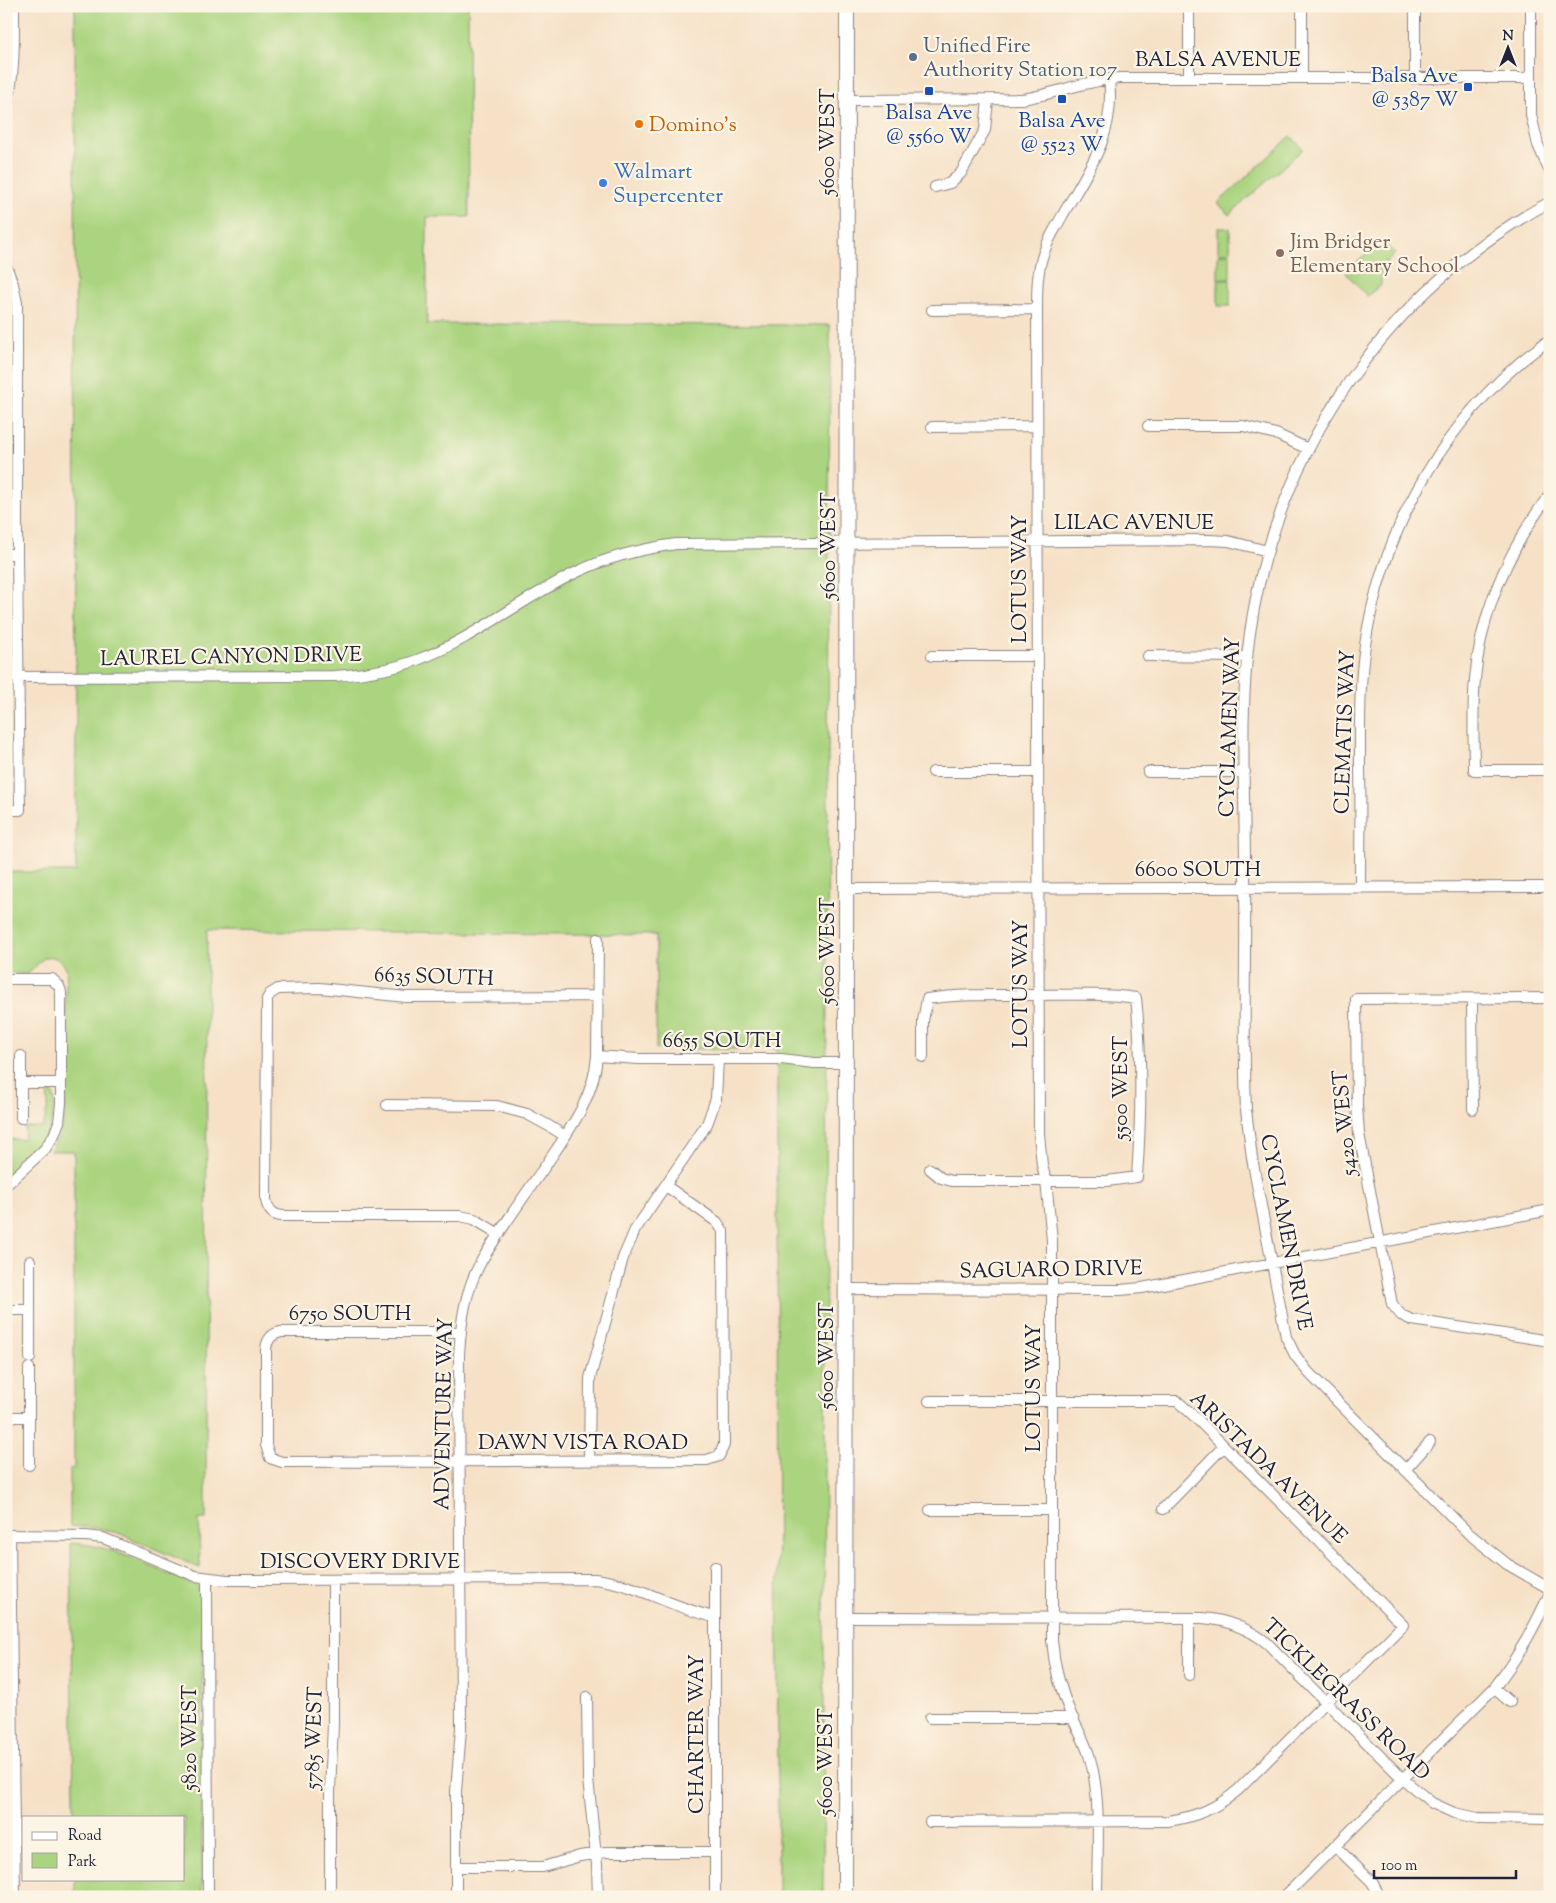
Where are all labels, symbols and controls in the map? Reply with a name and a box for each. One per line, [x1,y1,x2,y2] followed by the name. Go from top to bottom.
[1484,22,1534,72] north arrow
[1502,27,1514,47] text: N
[923,32,1118,86] place label: Unified Fire Authority Station 107
[1135,46,1301,76] street label: BALSA AVENUE
[907,51,919,63] marker: Unified Fire Authority Station 107
[1371,62,1458,116] place label: Balsa Ave @ 5387 W
[1462,81,1474,93] marker: Balsa Ave @ 5387 W
[923,85,935,97] marker: Balsa Ave @ 5560 W
[814,88,844,197] street label: 5600 WEST
[1056,93,1068,105] marker: Balsa Ave @ 5523 W
[885,99,973,153] place label: Balsa Ave @ 5560 W
[1018,107,1106,161] place label: Balsa Ave @ 5523 W
[649,111,737,141] place label: Domino's
[633,118,645,130] marker: Domino's
[613,158,723,212] place label: Walmart Supercenter
[597,177,609,189] marker: Walmart Supercenter
[1289,228,1460,282] place label: Jim Bridger Elementary School
[1274,247,1286,259] marker: Jim Bridger Elementary School
[815,492,845,601] street label: 5600 WEST
[1054,509,1214,539] street label: LILAC AVENUE
[1006,515,1036,643] street label: LOTUS WAY
[1213,636,1249,818] street label: CYCLAMEN WAY
[100,641,362,675] street label: LAUREL CANYON DRIVE
[1328,649,1364,815] street label: CLEMATIS WAY
[1135,856,1262,886] street label: 6600 SOUTH
[814,897,844,1006] street label: 5600 WEST
[1007,920,1037,1048] street label: LOTUS WAY
[373,961,495,995] street label: 6635 SOUTH
[663,1027,782,1057] street label: 6655 SOUTH
[1107,1036,1137,1141] street label: 5500 WEST
[1326,1068,1366,1178] street label: 5420 WEST
[1251,1132,1319,1333] street label: CYCLAMEN DRIVE
[959,1254,1143,1288] street label: SAGUARO DRIVE
[289,1300,412,1330] street label: 6750 SOUTH
[813,1302,843,1411] street label: 5600 WEST
[428,1317,462,1511] street label: ADVENTURE WAY
[1020,1324,1050,1452] street label: LOTUS WAY
[1182,1385,1353,1552] street label: ARISTADA AVENUE
[478,1429,688,1459] street label: DAWN VISTA ROAD
[260,1548,460,1578] street label: DISCOVERY DRIVE
[1255,1612,1436,1789] street label: TICKLEGRASS ROAD
[683,1654,713,1814] street label: CHARTER WAY
[176,1685,206,1792] street label: 5820 WEST
[298,1686,332,1791] street label: 5785 WEST
[812,1708,842,1817] street label: 5600 WEST
[22,1816,185,1880] legend
[68,1826,102,1847] text: Road
[1374,1848,1516,1880] scale bar
[68,1852,97,1873] text: Park
[1381,1856,1418,1877] text: 100 m

